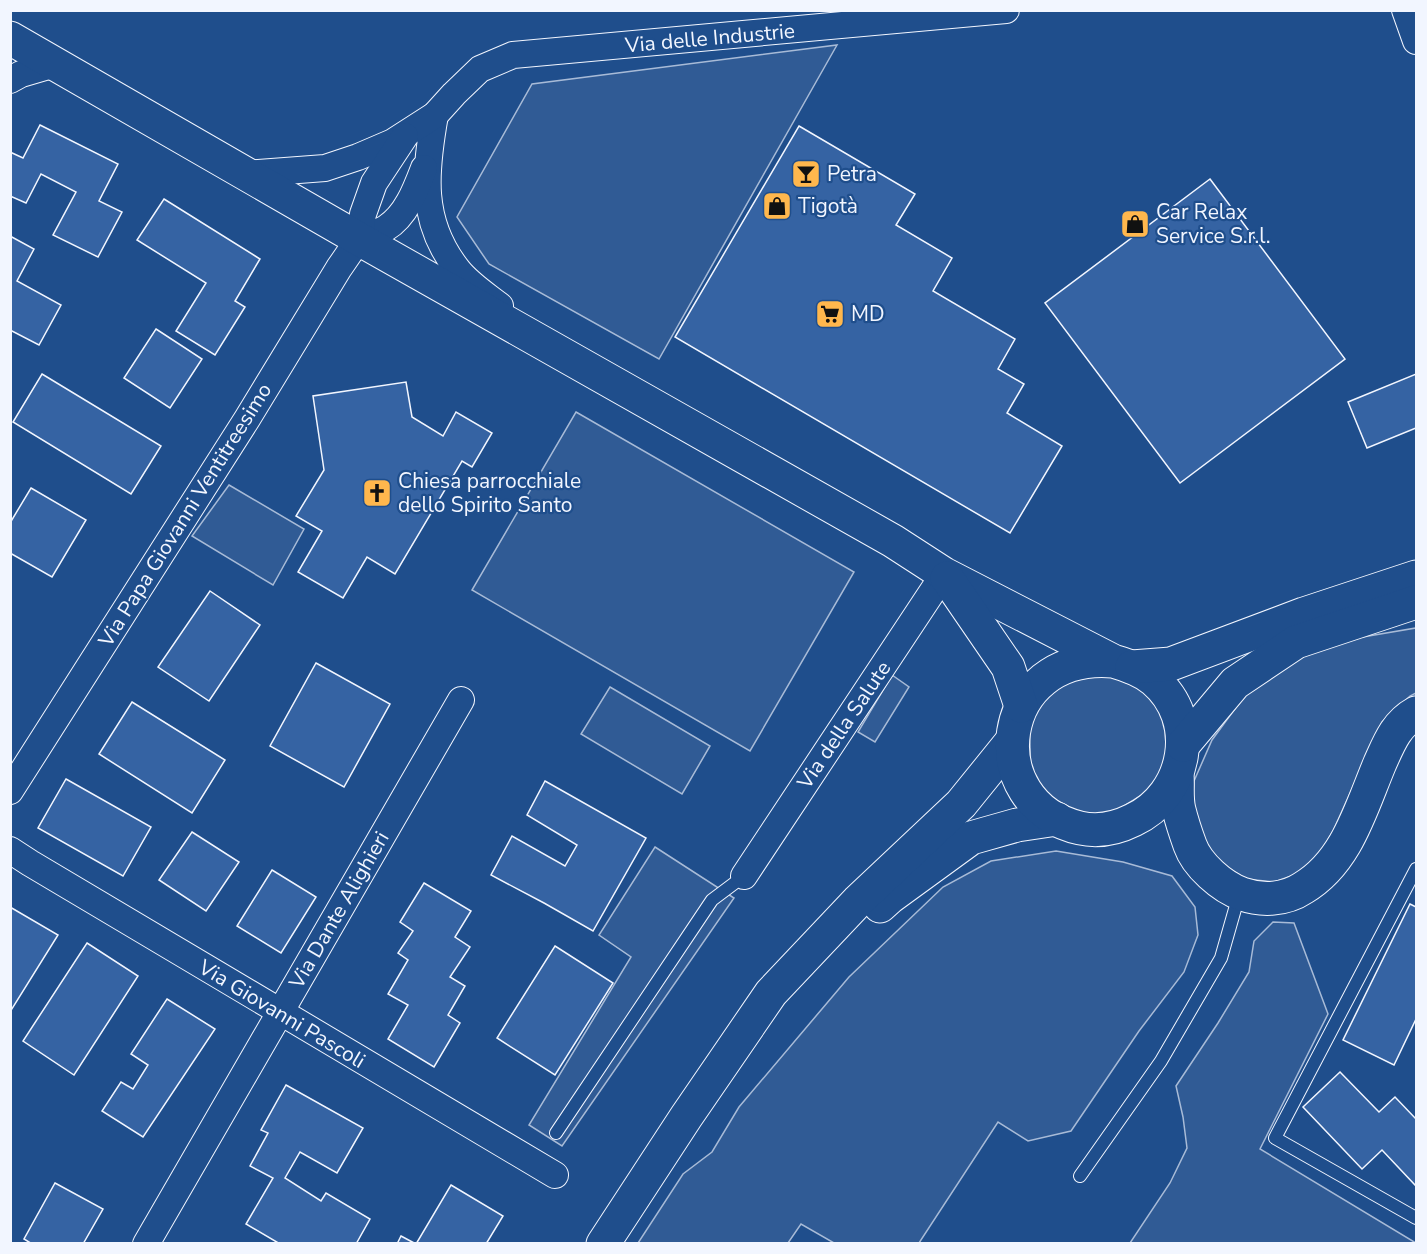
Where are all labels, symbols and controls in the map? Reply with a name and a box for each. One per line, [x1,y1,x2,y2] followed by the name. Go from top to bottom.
[623,17,796,59] street label: Via delle Industrie
[790,158,822,190] bar icon: Petra
[827,160,877,188] place label: Petra
[761,190,793,222] shop icon: Tigotà
[798,192,858,220] place label: Tigotà
[1156,198,1271,250] place label: Car Relax Service S.r.l.
[1119,208,1151,240] shop icon: Car Relax Service S.r.l.
[814,298,846,330] supermarket icon: MD
[851,300,885,328] place label: MD
[91,378,278,653] street label: Via Papa Giovanni Ventitreesimo
[398,467,581,519] place label: Chiesa parrocchiale dello Spirito Santo
[361,477,393,509] church icon: Chiesa parrocchiale dello Spirito Santo
[790,656,897,795] street label: Via della Salute
[282,826,395,995] street label: Via Dante Alighieri
[193,953,371,1075] street label: Via Giovanni Pascoli

